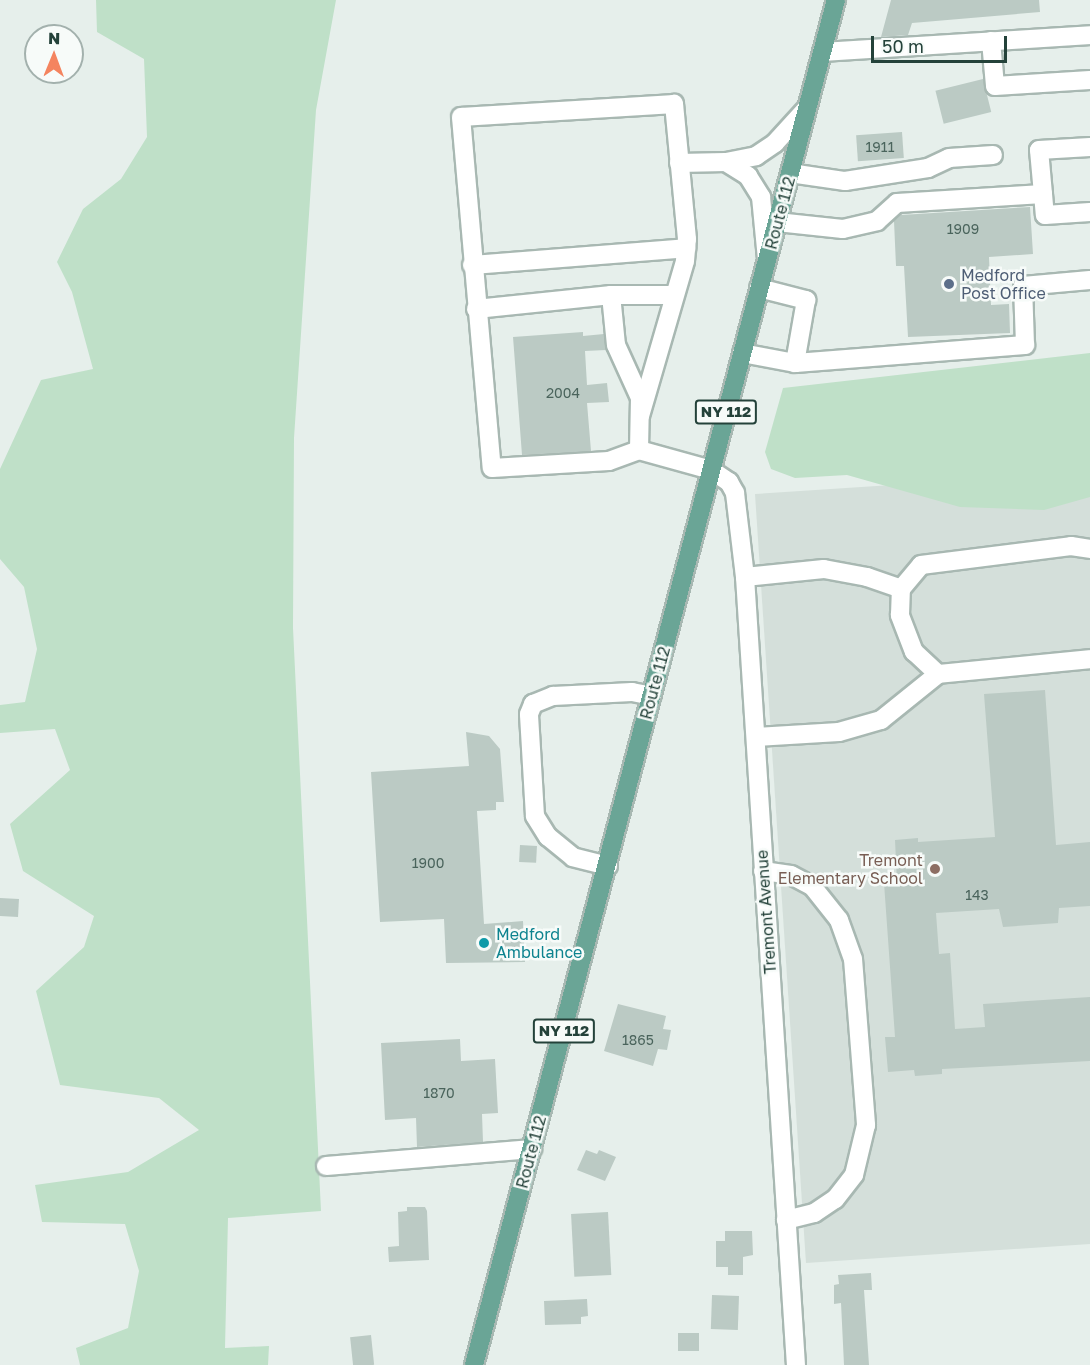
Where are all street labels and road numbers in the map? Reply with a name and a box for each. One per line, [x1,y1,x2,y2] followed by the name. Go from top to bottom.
[761,175,799,251] street label: Route 112
[694,400,758,424] road number: NY 112
[636,645,674,721] street label: Route 112
[752,849,780,975] street label: Tremont Avenue
[532,1019,596,1043] road number: NY 112
[512,1114,550,1190] street label: Route 112

